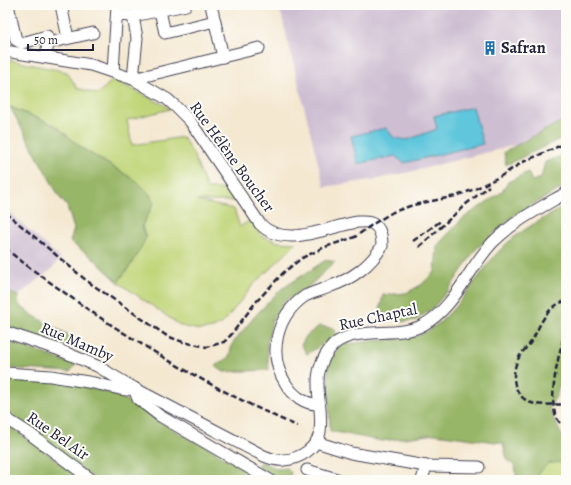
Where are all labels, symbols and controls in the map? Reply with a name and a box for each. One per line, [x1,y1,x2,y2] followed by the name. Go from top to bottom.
[28,26,93,52] scale bar
[34,32,58,48] text: 50 m
[501,37,546,59] place label: Safran
[482,40,498,56] building icon: Safran
[184,97,280,217] street label: Rue Hélène Boucher
[337,298,419,336] street label: Rue Chaptal
[37,317,118,368] street label: Rue Mamby
[22,406,94,466] street label: Rue Bel Air

